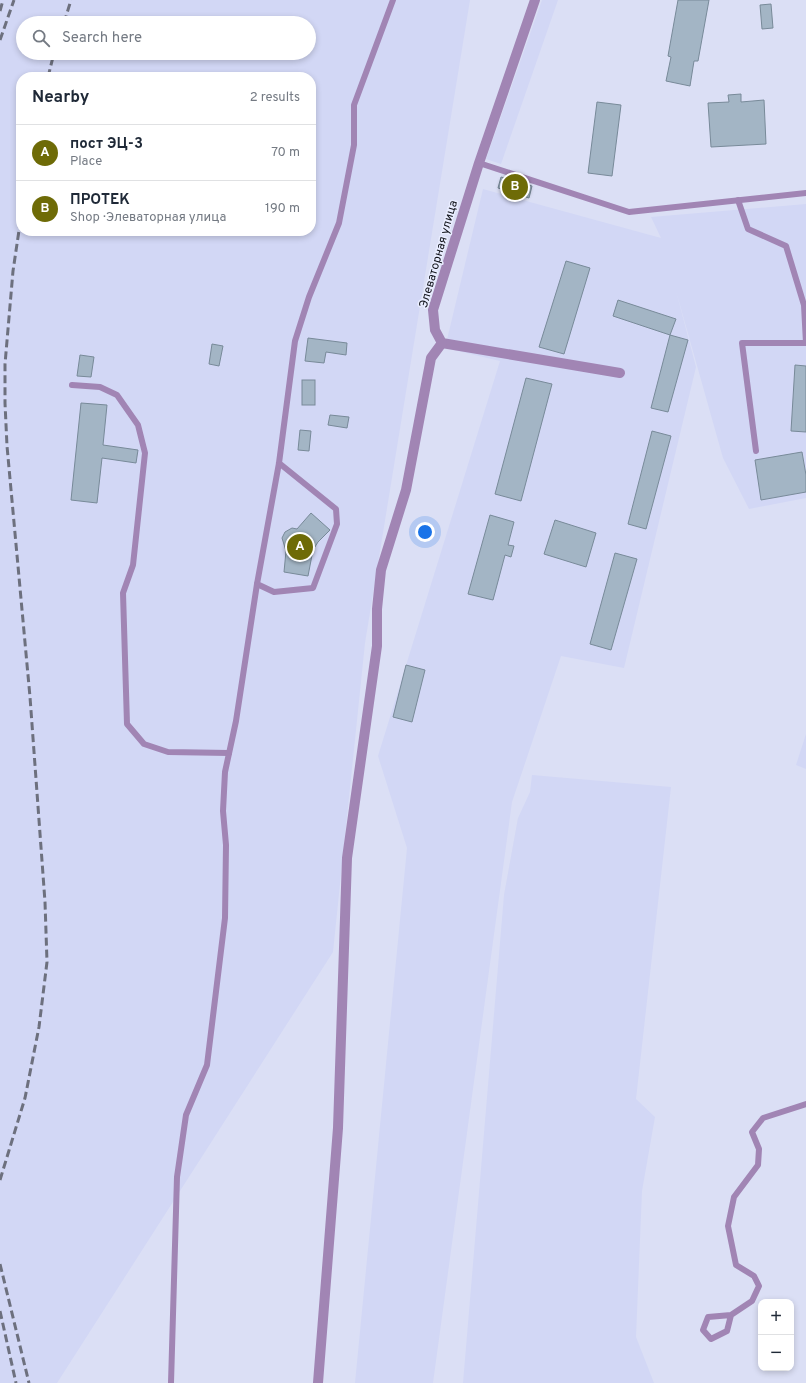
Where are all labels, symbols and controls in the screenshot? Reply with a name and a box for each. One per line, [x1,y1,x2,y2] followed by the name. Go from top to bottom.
[16,16,316,60] search box
[30,27,52,49] icon: search
[62,29,142,48] text: Search here
[32,87,89,109] text: Nearby
[250,90,300,106] text: 2 results
[70,135,143,154] text: пост ЭЦ-3
[40,145,50,161] text: A
[271,145,300,161] text: 70 m
[70,154,102,170] text: Place
[502,172,528,202] pin: B
[70,191,130,210] text: ПРОТЕК
[416,199,462,310] street label: Элеваторная улица
[41,201,49,217] text: B
[265,201,300,217] text: 190 m
[70,210,226,226] text: Shop · Элеваторная улица
[415,522,435,542] your location
[287,532,313,562] pin: A
[758,1299,794,1371] map controls
[758,1299,794,1335] button: +
[758,1335,794,1371] button: −

